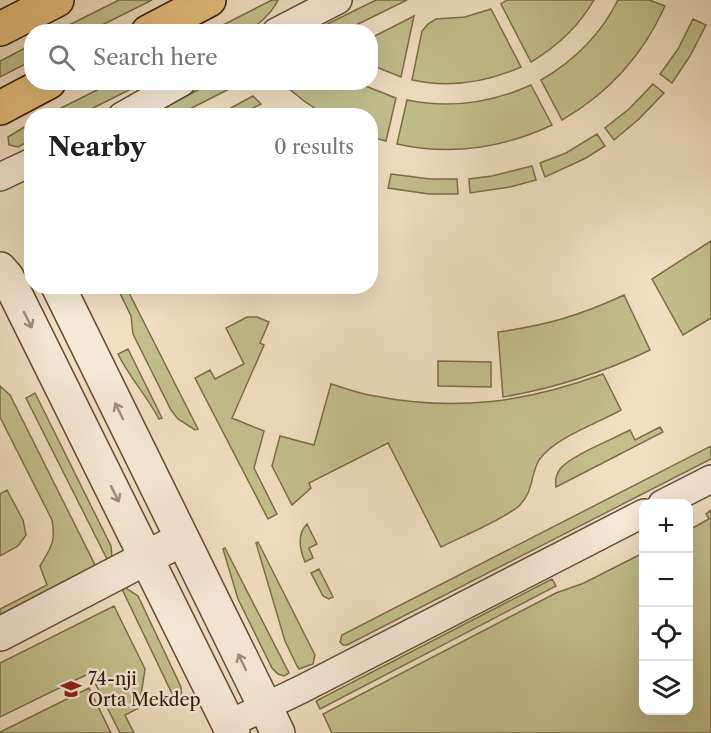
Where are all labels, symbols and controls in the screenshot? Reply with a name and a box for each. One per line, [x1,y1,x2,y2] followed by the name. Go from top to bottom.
[24,24,378,90] search box
[45,41,78,74] icon: search
[93,44,218,71] text: Search here
[48,131,146,163] text: Nearby
[274,135,354,159] text: 0 results
[22,311,34,329] one-way arrow
[113,403,125,421] one-way arrow
[110,485,121,503] one-way arrow
[639,499,693,715] map controls
[639,499,693,553] button: +
[639,553,693,607] button: −
[639,607,693,661] button: locate
[236,653,248,671] one-way arrow
[639,661,693,715] button: layers
[88,668,201,711] place label: 74-nji Orta Mekdep
[59,677,83,701] school or university icon: 74-nji Orta Mekdep

